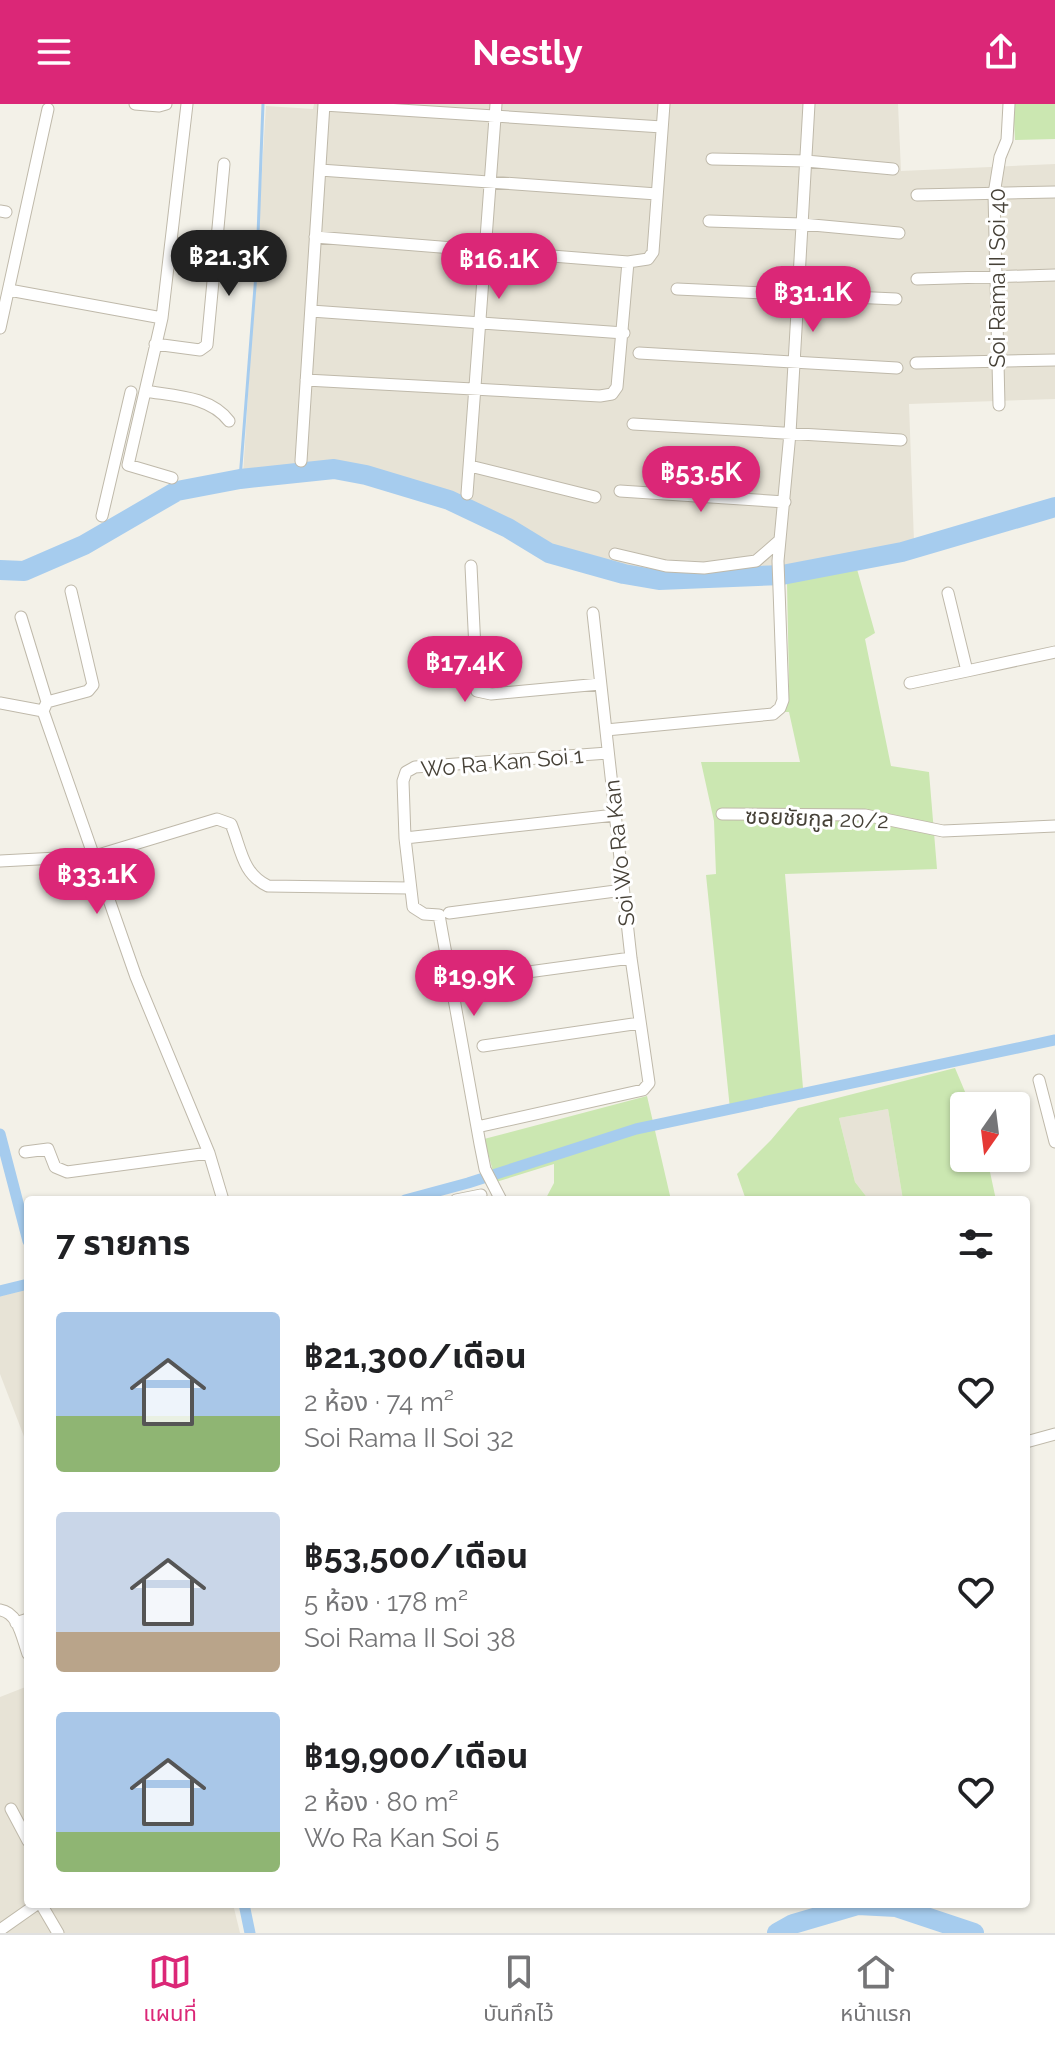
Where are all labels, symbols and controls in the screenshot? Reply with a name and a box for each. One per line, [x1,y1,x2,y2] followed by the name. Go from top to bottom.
[32,30,76,74] icon: menu
[979,30,1023,74] icon: share
[472,31,583,73] text: Nestly
[984,188,1010,368] street label: Soi Rama II Soi 40
[164,230,294,298] pin: ฿21.3K
[434,233,564,301] pin: ฿16.1K
[189,241,269,271] text: ฿21.3K
[459,244,539,274] text: ฿16.1K
[748,266,878,334] pin: ฿31.1K
[774,277,852,307] text: ฿31.1K
[636,446,766,514] pin: ฿53.5K
[660,457,742,487] text: ฿53.5K
[400,636,530,704] pin: ฿17.4K
[425,647,505,677] text: ฿17.4K
[420,742,584,782] street label: Wo Ra Kan Soi 1
[598,778,640,928] street label: Soi Wo Ra Kan
[745,803,889,834] street label: ซอยชัยกูล 20/2
[32,848,162,916] pin: ฿33.1K
[57,859,137,889] text: ฿33.1K
[409,950,539,1018] pin: ฿19.9K
[433,961,515,991] text: ฿19.9K
[950,1092,1030,1172] north arrow
[950,1092,1030,1172] map controls
[954,1222,998,1266] icon: filters
[56,1223,190,1263] text: 7 รายการ
[304,1336,527,1376] text: ฿21,300/เดือน
[120,1344,216,1440] icon: home
[954,1370,998,1414] icon: heart
[304,1387,454,1417] text: 2 ห้อง · 74 m²
[304,1423,514,1453] text: Soi Rama II Soi 32
[304,1536,528,1576] text: ฿53,500/เดือน
[120,1544,216,1640] icon: home
[954,1570,998,1614] icon: heart
[304,1587,468,1617] text: 5 ห้อง · 178 m²
[304,1623,516,1653] text: Soi Rama II Soi 38
[304,1736,529,1776] text: ฿19,900/เดือน
[120,1744,216,1840] icon: home
[954,1770,998,1814] icon: heart
[304,1787,458,1817] text: 2 ห้อง · 80 m²
[304,1823,500,1853] text: Wo Ra Kan Soi 5
[143,1950,197,2031] tab: แผนที่
[483,1950,554,2031] tab: บันทึกไว้
[840,1950,912,2031] tab: หน้าแรก

